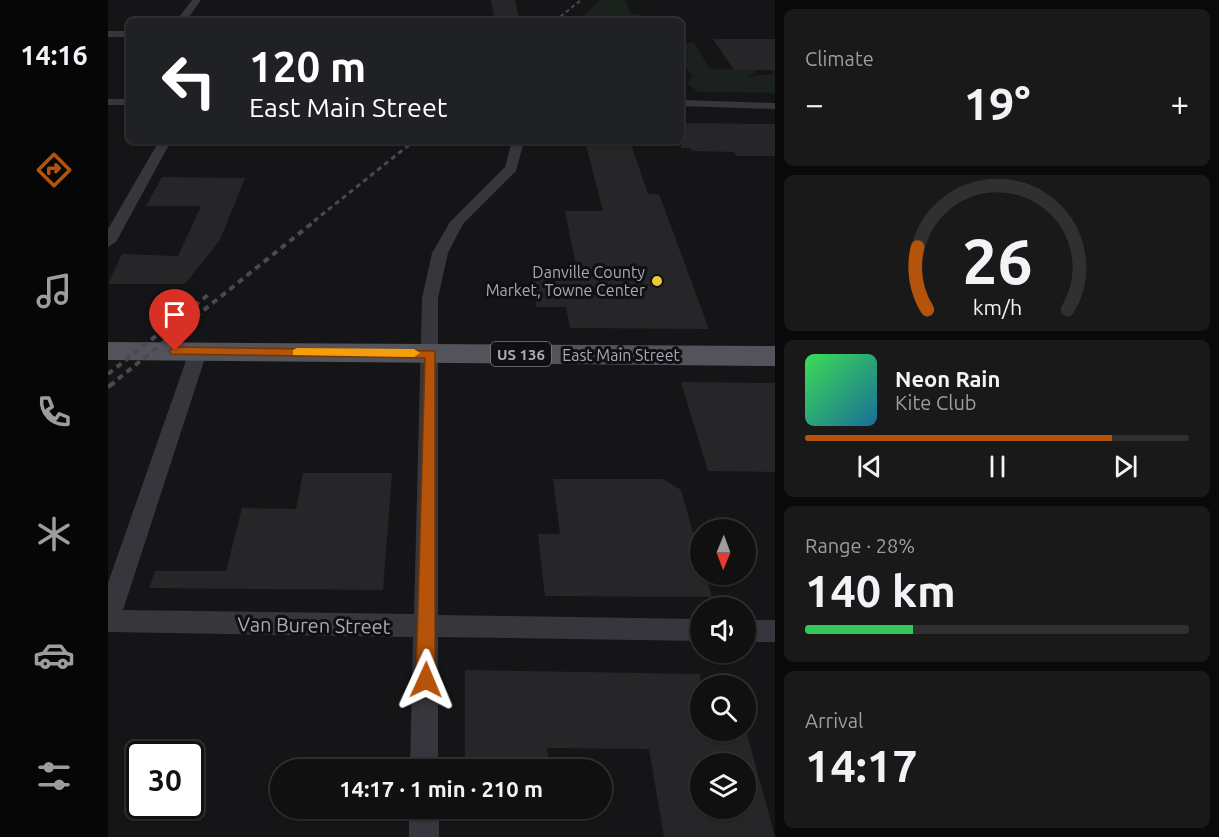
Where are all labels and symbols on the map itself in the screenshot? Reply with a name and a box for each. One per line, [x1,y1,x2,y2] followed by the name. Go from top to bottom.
[486,263,645,299] place label: Danville County Market, Towne Center
[650,274,664,288] marker: Danville County Market, Towne Center
[149,289,200,351] pin
[491,342,551,366] road number: US 136
[562,346,680,364] street label: East Main Street
[690,519,756,585] north arrow
[237,612,391,638] street label: Van Buren Street
[394,648,458,712] position arrow
[126,741,204,819] speed limit sign: 30

